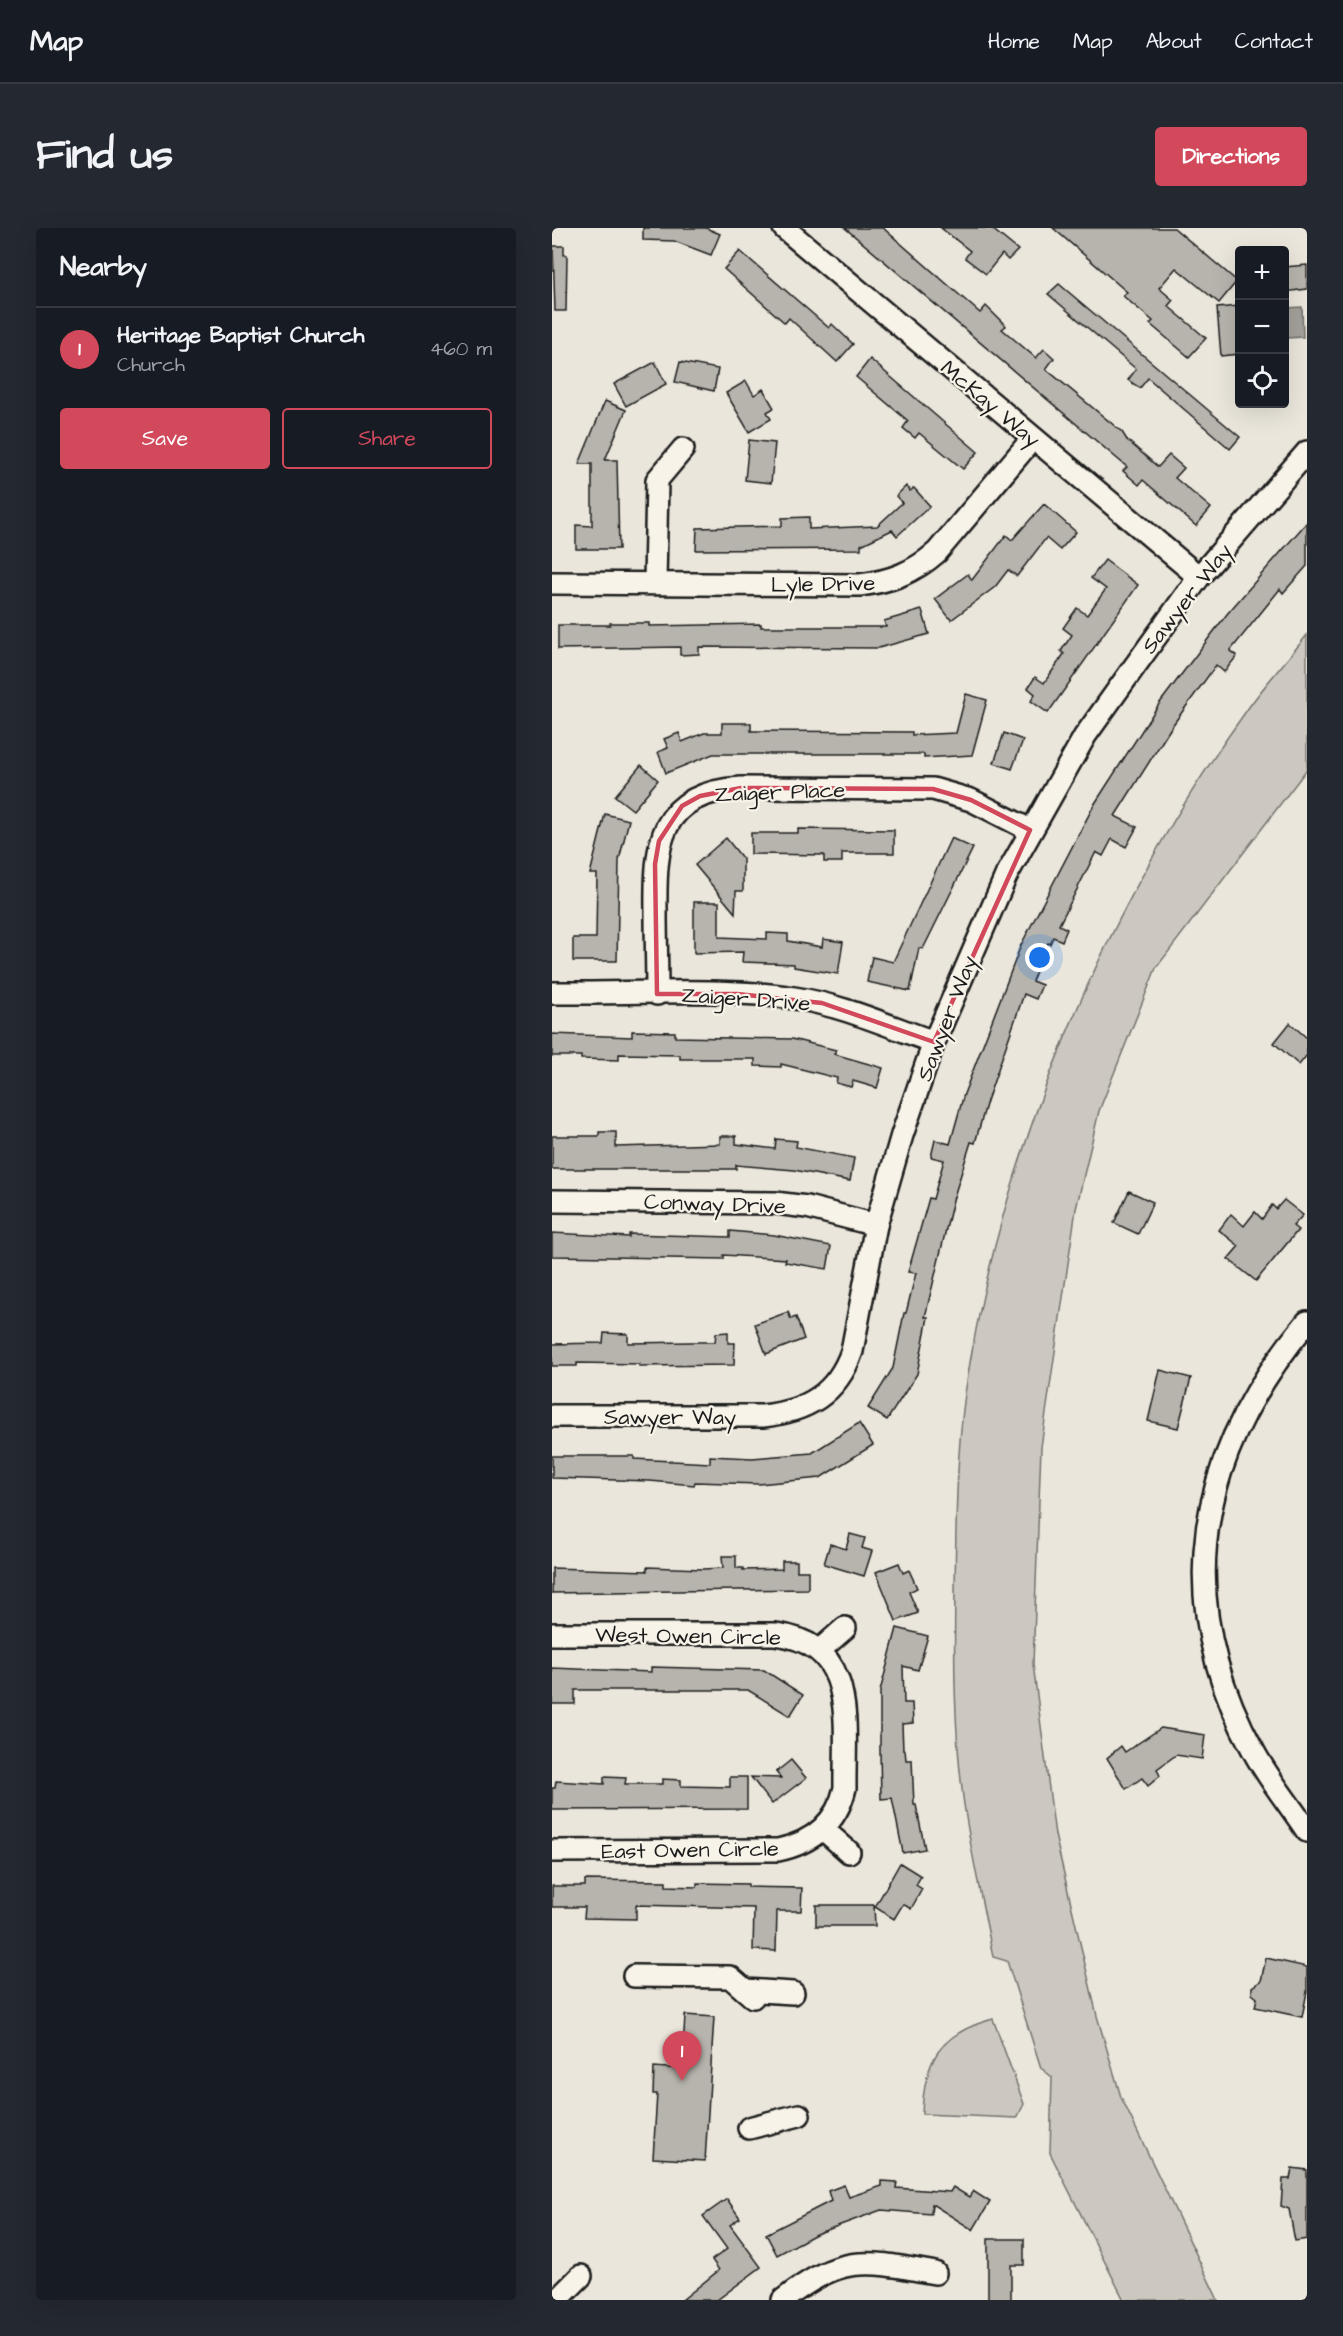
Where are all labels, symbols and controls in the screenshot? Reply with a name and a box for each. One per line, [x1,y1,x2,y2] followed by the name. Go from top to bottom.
[30,22,83,61] text: Map
[988,27,1040,56] text: Home
[1073,27,1113,56] text: Map
[1146,27,1202,56] text: About
[1235,27,1313,56] text: Contact
[36,127,173,185] text: Find us
[1155,127,1307,186] button: Directions
[1235,246,1289,408] map controls
[1235,246,1289,300] button: +
[60,249,147,285] text: Nearby
[1235,300,1289,354] button: −
[117,320,364,351] text: Heritage Baptist Church
[78,335,81,363] text: 1
[430,335,492,363] text: 460 m
[117,351,185,379] text: Church
[933,353,1047,456] street label: McKay Way
[1235,354,1289,408] button: locate
[60,408,270,469] button: Save
[282,408,492,469] button: Share
[1134,537,1241,661] street label: Sawyer Way
[770,568,876,602] street label: Lyle Drive
[714,775,846,811] street label: Zaiger Place
[1025,943,1054,972] your location
[909,951,986,1086] street label: Sawyer Way
[680,980,811,1020] street label: Zaiger Drive
[643,1187,786,1223] street label: Conway Drive
[604,1402,736,1434] street label: Sawyer Way
[595,1619,781,1654] street label: West Owen Circle
[601,1833,779,1868] street label: East Owen Circle
[662,2032,702,2081] pin: 1

